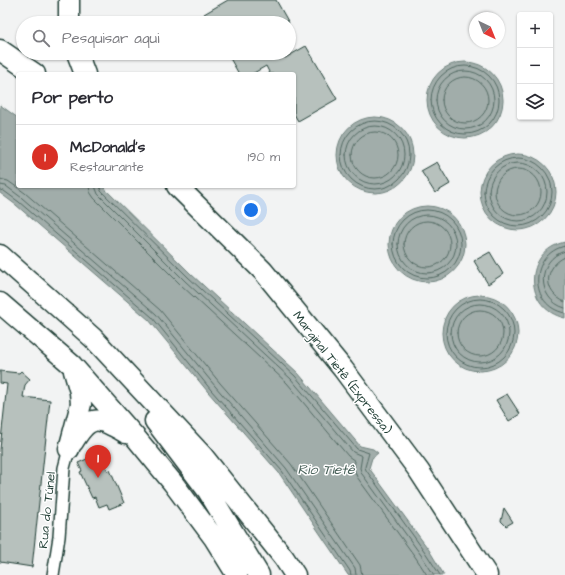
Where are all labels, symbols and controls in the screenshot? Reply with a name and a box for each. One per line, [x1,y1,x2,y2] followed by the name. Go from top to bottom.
[469,12,505,48] north arrow
[517,12,553,120] map controls
[517,12,553,48] button: +
[16,16,296,60] search box
[30,27,52,49] icon: search
[62,28,159,49] text: Pesquisar aqui
[517,48,553,84] button: −
[517,84,553,120] button: layers
[32,86,113,110] text: Por perto
[70,137,145,158] text: McDonald's
[44,148,46,166] text: 1
[247,148,280,166] text: 190 m
[70,158,144,176] text: Restaurante
[241,200,261,220] your location
[288,307,396,439] street label: Marginal Tietê (Expressa)
[85,445,111,478] pin: 1
[297,460,356,480] water label: Rio Tietê
[34,471,60,549] street label: Rua do Túnel

